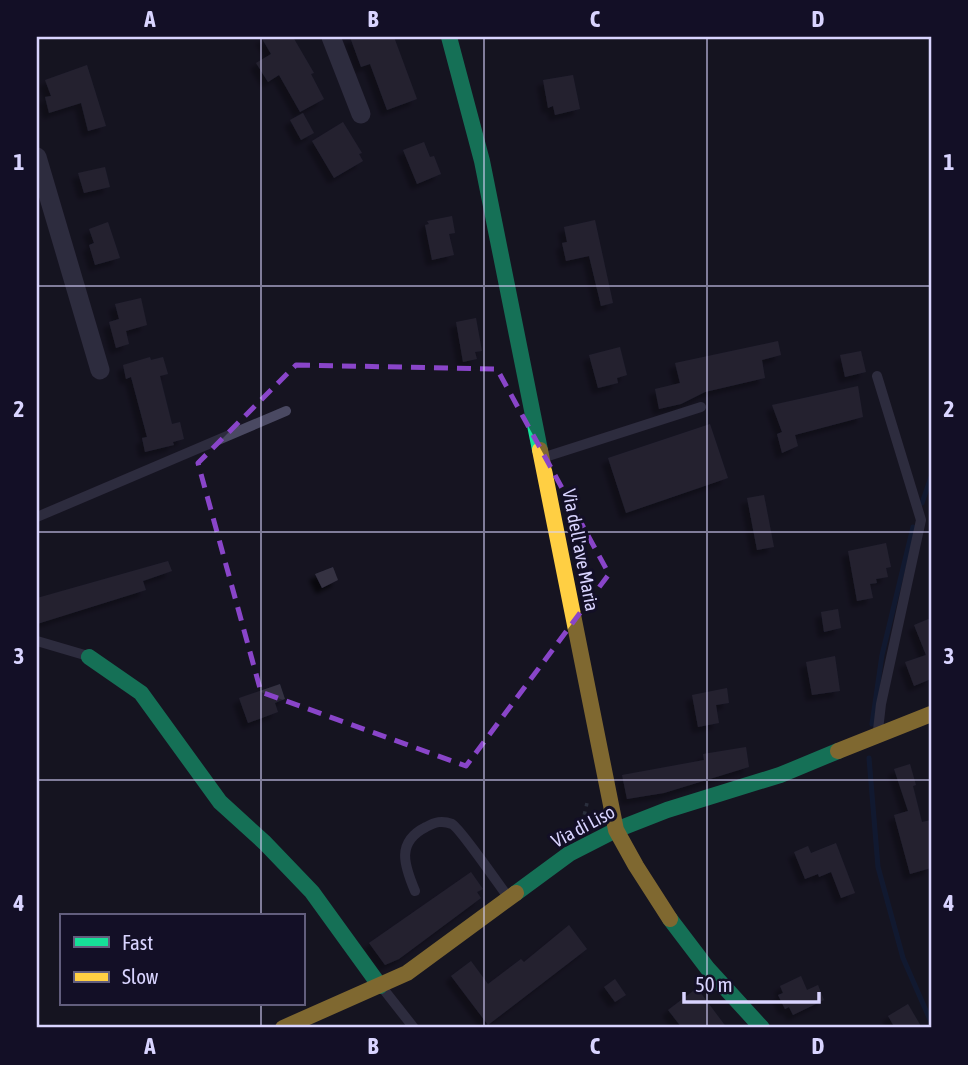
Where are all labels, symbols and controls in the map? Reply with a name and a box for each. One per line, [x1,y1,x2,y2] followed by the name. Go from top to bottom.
[143,6,156,32] text: A
[368,6,379,32] text: B
[590,6,601,32] text: C
[812,6,825,32] text: D
[14,149,25,175] text: 1
[944,149,955,175] text: 1
[14,396,24,422] text: 2
[944,396,954,422] text: 2
[558,487,604,613] street label: Via dell'ave Maria
[14,643,24,669] text: 3
[944,643,954,669] text: 3
[548,800,618,852] street label: Via di Liso
[13,890,25,916] text: 4
[943,890,955,916] text: 4
[60,914,304,1006] legend
[122,930,153,954] text: Fast
[684,960,819,1004] scale bar
[122,964,159,988] text: Slow
[695,972,733,996] text: 50 m
[143,1033,156,1059] text: A
[368,1033,379,1059] text: B
[590,1033,601,1059] text: C
[812,1033,825,1059] text: D

